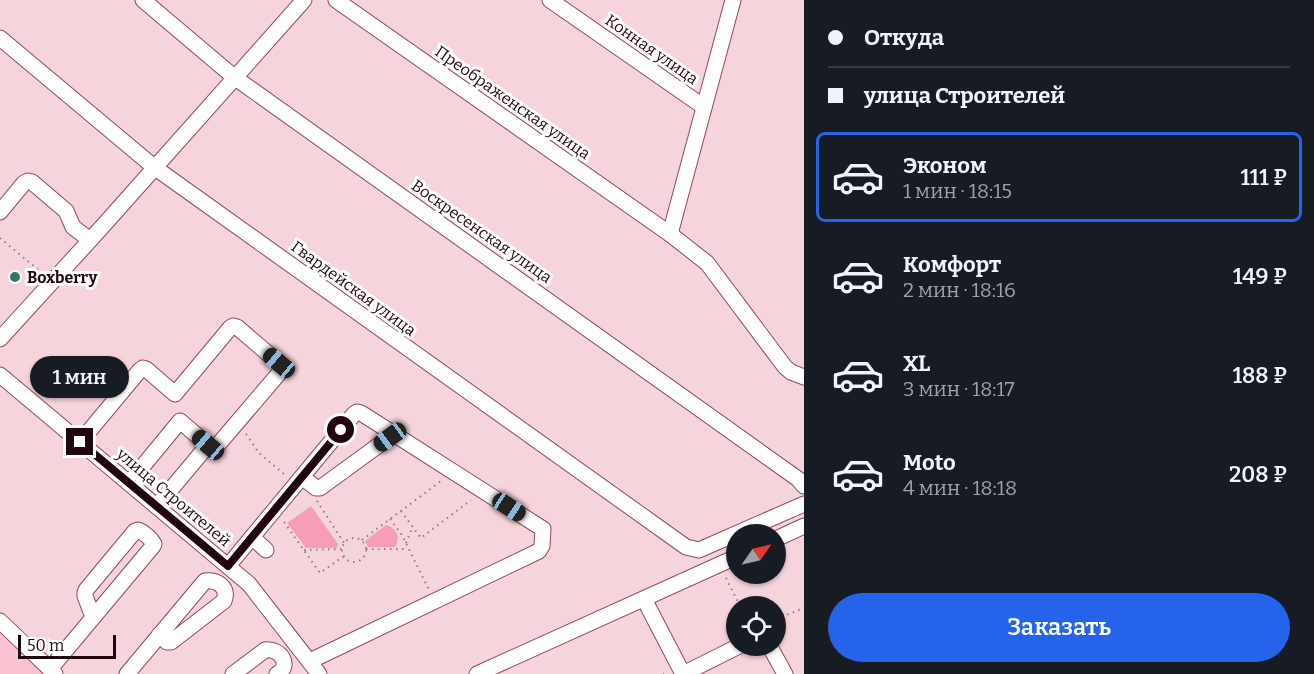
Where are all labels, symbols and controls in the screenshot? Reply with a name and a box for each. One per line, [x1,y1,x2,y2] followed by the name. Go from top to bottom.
[602,10,702,89] street label: Конная улица
[864,24,944,51] text: Откуда
[432,42,594,163] street label: Преображенская улица
[864,82,1065,109] text: улица Строителей
[831,150,885,204] icon: car
[903,152,986,179] text: Эконом
[1241,164,1287,191] text: 111 ₽
[408,176,556,287] street label: Воскресенская улица
[903,179,1012,203] text: 1 мин · 18:15
[288,237,420,340] street label: Гвардейская улица
[831,249,885,303] icon: car
[903,251,1001,278] text: Комфорт
[1233,263,1287,290] text: 149 ₽
[27,268,97,287] place label: Boxberry
[8,270,22,284] marker: Boxberry
[903,278,1016,302] text: 2 мин · 18:16
[259,345,299,381] car
[831,348,885,402] icon: car
[903,350,930,377] text: XL
[31,355,130,397] callout: 1 мин
[1233,362,1287,389] text: 188 ₽
[53,365,106,389] text: 1 мин
[903,377,1014,401] text: 3 мин · 18:17
[327,416,354,443] route start
[370,419,410,455] car
[188,427,228,463] car
[66,428,93,455] route end
[112,444,234,550] street label: улица Строителей
[831,447,885,501] icon: car
[903,449,956,476] text: Moto
[1229,461,1287,488] text: 208 ₽
[903,476,1017,500] text: 4 мин · 18:18
[489,490,529,524] car
[726,524,786,584] north arrow
[726,524,786,656] map controls
[828,593,1290,662] button: Заказать
[726,596,786,656] button: locate
[18,632,116,660] scale bar
[27,636,64,655] text: 50 m

